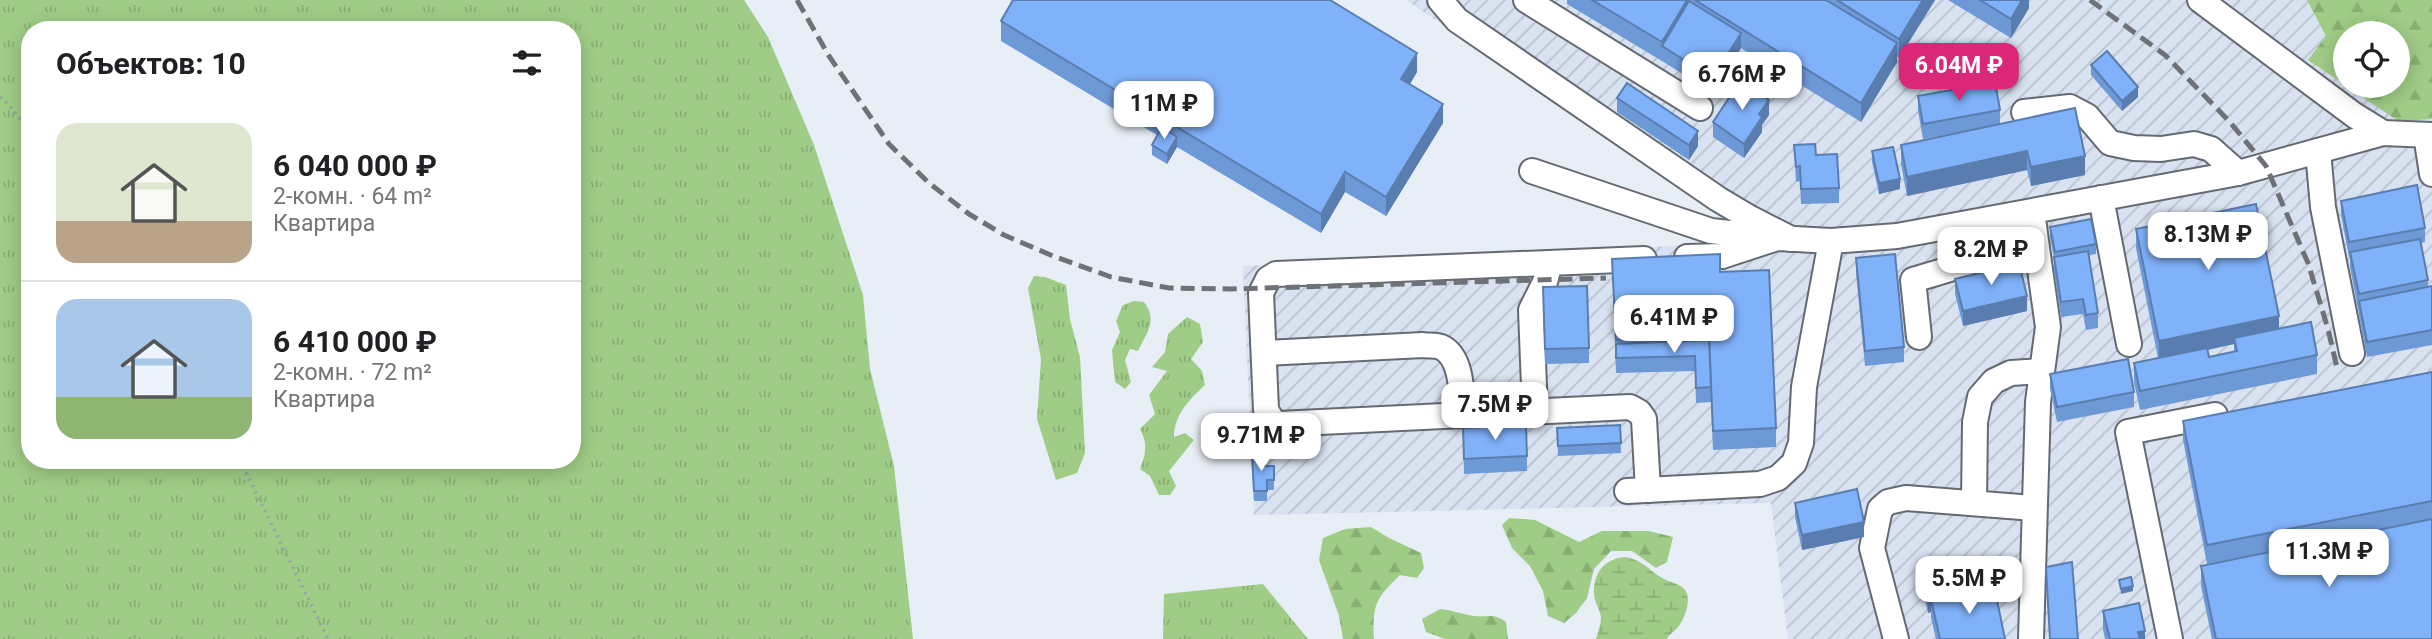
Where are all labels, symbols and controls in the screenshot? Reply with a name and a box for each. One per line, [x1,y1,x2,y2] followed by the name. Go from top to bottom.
[2333,21,2410,98] map controls
[2333,21,2410,98] button: locate
[1894,43,2024,103] pin: 6.04M ₽
[508,44,546,82] icon: filters
[56,46,246,81] text: Объектов: 10
[1677,52,1807,112] pin: 6.76M ₽
[1915,52,2003,79] text: 6.04M ₽
[1698,61,1786,88] text: 6.76M ₽
[1115,82,1213,141] pin: 11M ₽
[1130,90,1198,117] text: 11M ₽
[273,148,437,183] text: 6 040 000 ₽
[112,151,196,235] icon: home
[273,183,432,210] text: 2-комн. · 64 m²
[273,210,375,237] text: Квартира
[2143,212,2273,272] pin: 8.13M ₽
[2164,221,2252,248] text: 8.13M ₽
[1934,228,2048,287] pin: 8.2M ₽
[1953,236,2029,263] text: 8.2M ₽
[1609,296,1739,355] pin: 6.41M ₽
[1630,304,1718,331] text: 6.41M ₽
[273,324,437,359] text: 6 410 000 ₽
[112,327,196,411] icon: home
[273,359,432,386] text: 2-комн. · 72 m²
[1438,382,1552,442] pin: 7.5M ₽
[273,386,375,413] text: Квартира
[1457,391,1533,418] text: 7.5M ₽
[1196,414,1326,473] pin: 9.71M ₽
[1217,422,1305,449] text: 9.71M ₽
[2264,530,2394,589] pin: 11.3M ₽
[2285,538,2373,565] text: 11.3M ₽
[1912,556,2026,616] pin: 5.5M ₽
[1931,565,2007,592] text: 5.5M ₽

